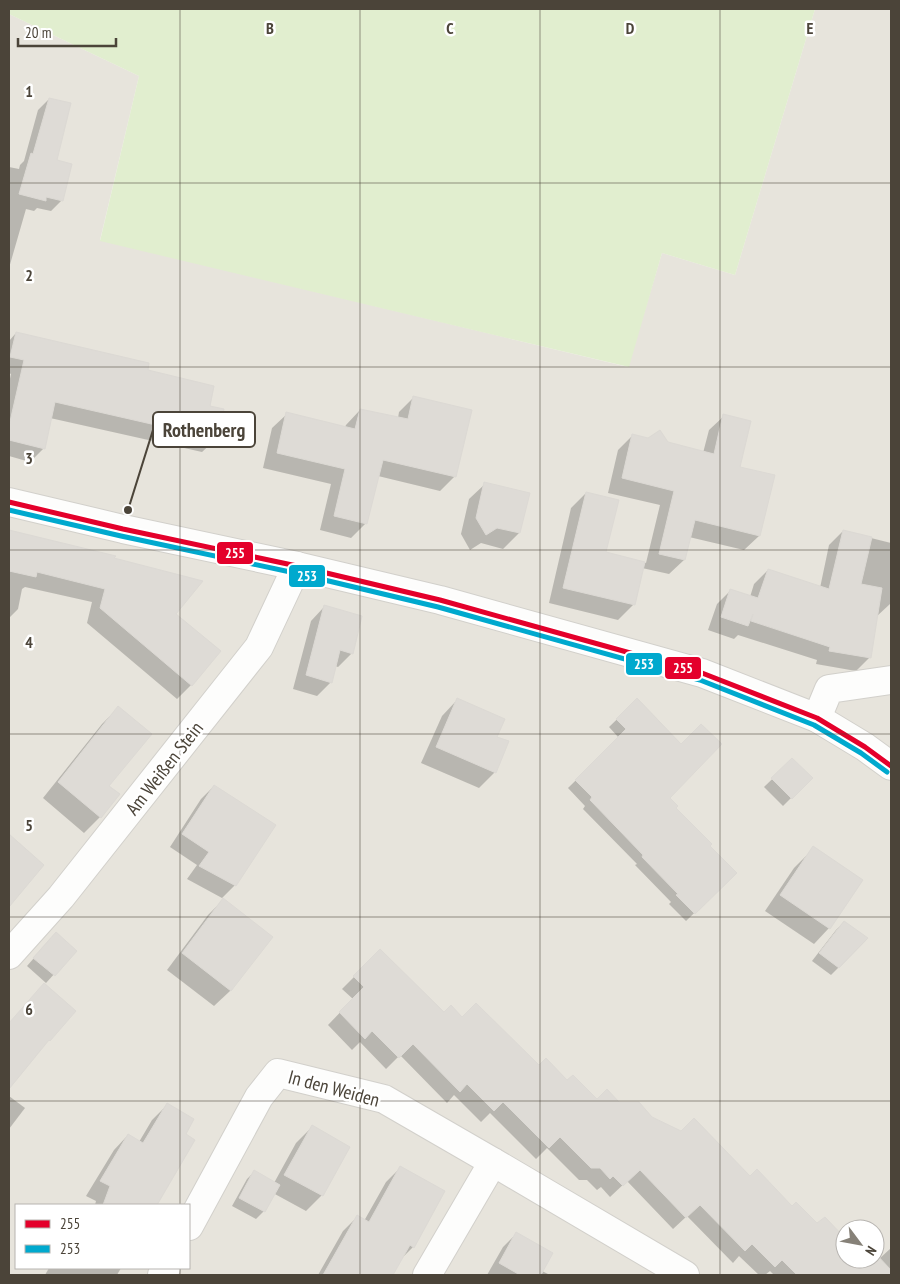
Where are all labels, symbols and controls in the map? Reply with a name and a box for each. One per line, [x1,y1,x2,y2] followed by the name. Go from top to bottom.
[18,15,115,47] scale bar
[266,18,274,38] text: B
[446,18,454,38] text: C
[626,18,635,38] text: D
[807,18,814,38] text: E
[25,23,51,42] text: 20 m
[25,81,33,101] text: 1
[25,265,33,285] text: 2
[153,412,255,447] callout: Rothenberg
[163,417,245,443] text: Rothenberg
[25,448,33,468] text: 3
[216,541,254,565] line badge: 255
[225,544,245,562] text: 255
[288,564,326,588] line badge: 253
[297,567,317,585] text: 253
[25,632,33,652] text: 4
[625,652,663,676] line badge: 253
[634,655,654,673] text: 253
[664,656,702,680] line badge: 255
[673,659,693,677] text: 255
[120,716,208,820] street label: Am Weißen Stein
[25,815,33,835] text: 5
[25,999,33,1019] text: 6
[286,1064,382,1112] street label: In den Weiden
[15,1204,190,1269] legend
[60,1214,80,1233] text: 255
[835,1219,885,1269] north arrow
[60,1239,80,1258] text: 253
[861,1243,881,1259] text: N

